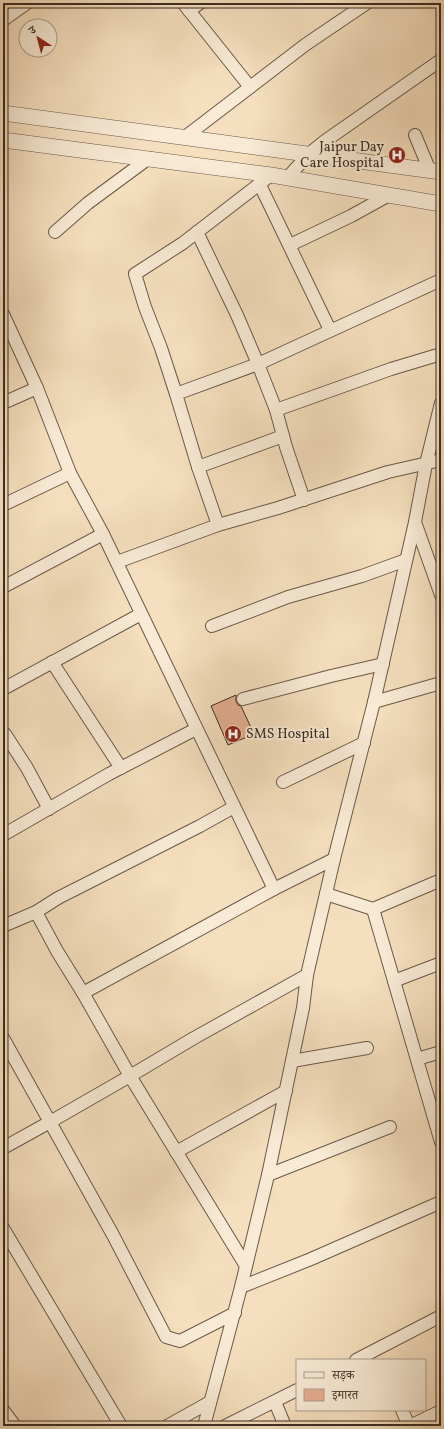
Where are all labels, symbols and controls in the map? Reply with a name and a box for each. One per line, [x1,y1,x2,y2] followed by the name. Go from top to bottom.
[18,18,58,58] north arrow
[26,23,41,39] text: उ
[300,138,384,173] place label: Jaipur Day Care Hospital
[387,145,407,165] hospital icon: Jaipur Day Care Hospital
[223,724,243,744] hospital icon: SMS Hospital
[246,725,330,744] place label: SMS Hospital
[296,1359,426,1411] legend
[331,1368,356,1384] text: सड़क
[331,1388,359,1404] text: इमारत

